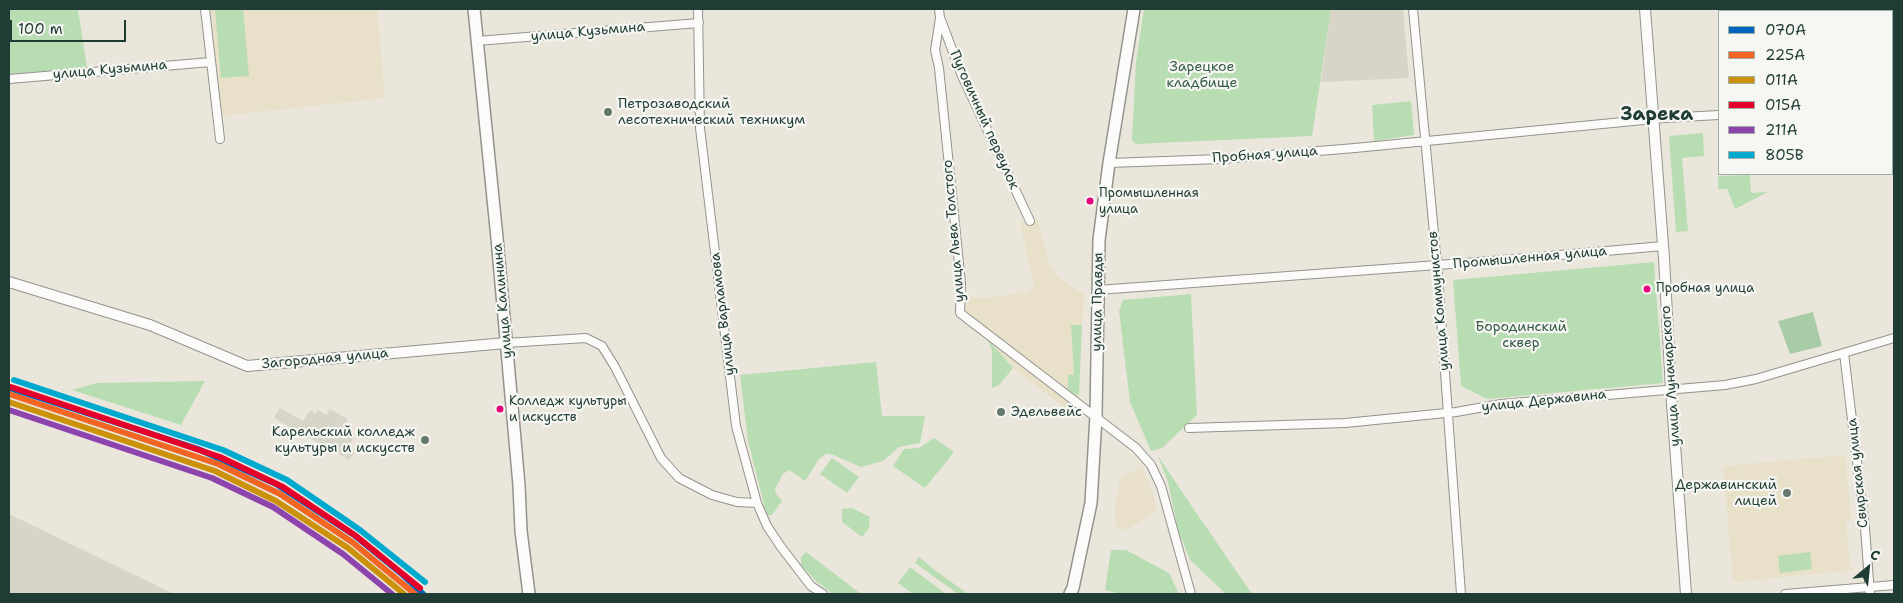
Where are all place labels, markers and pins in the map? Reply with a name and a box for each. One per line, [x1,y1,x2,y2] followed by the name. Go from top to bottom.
[618,96,805,128] place label: Петрозаводский лесотехнический техникум
[602,106,614,118] marker: Петрозаводский лесотехнический техникум
[1099,186,1199,217] place label: Промышленная улица
[1085,196,1095,206] marker: Промышленная улица
[1656,281,1754,297] place label: Пробная улица
[1642,284,1652,294] marker: Пробная улица
[509,394,627,425] place label: Колледж культуры и искусств
[495,404,505,414] marker: Колледж культуры и искусств
[1011,404,1082,420] place label: Эдельвейс
[995,406,1007,418] marker: Эдельвейс
[272,424,415,457] place label: Карельский колледж культуры и искусств
[419,434,431,446] marker: Карельский колледж культуры и искусств
[1675,477,1777,510] place label: Державинский лицей
[1781,487,1793,499] marker: Державинский лицей

